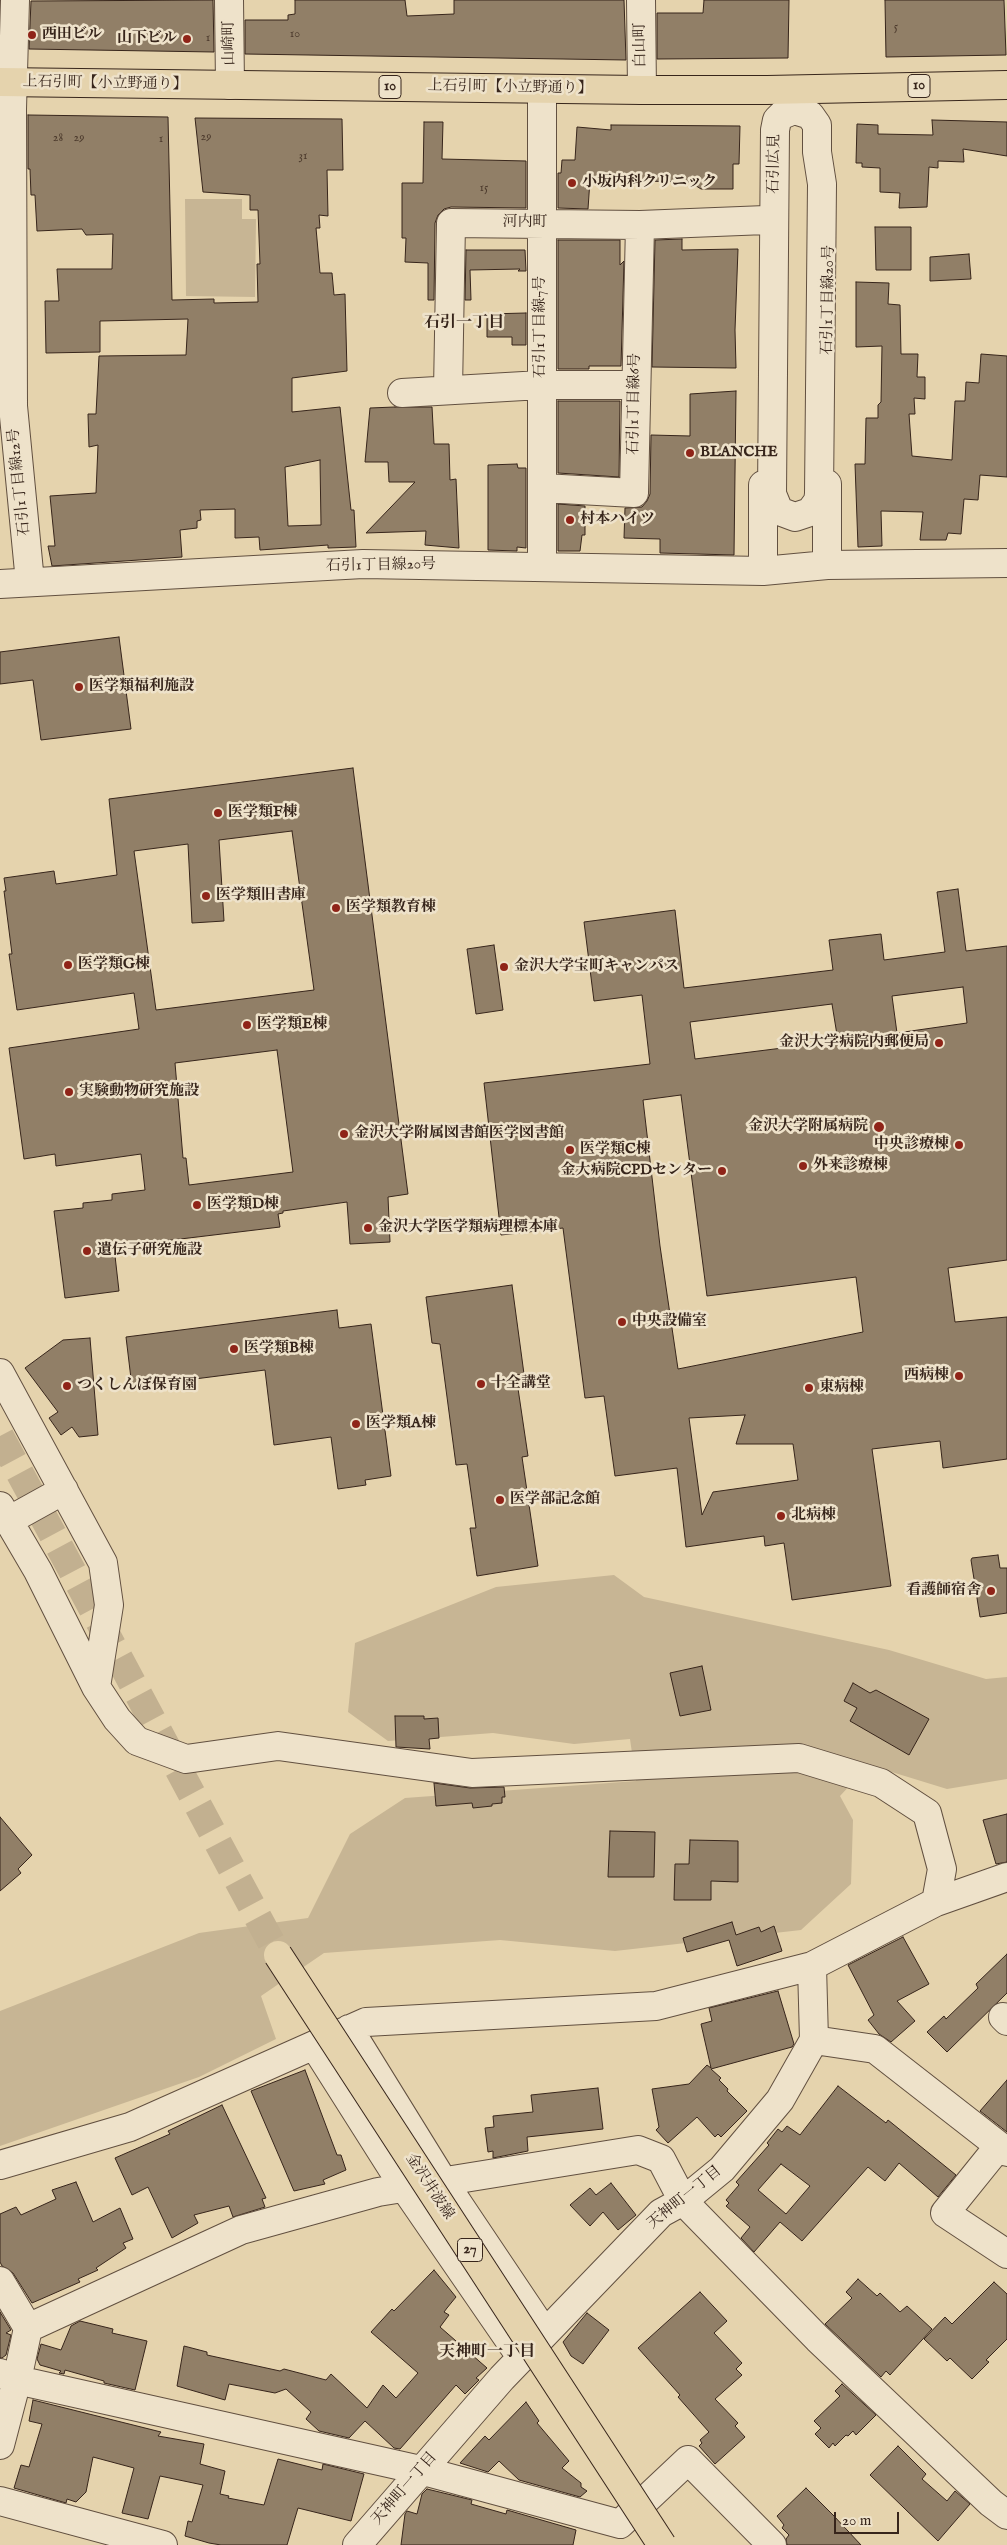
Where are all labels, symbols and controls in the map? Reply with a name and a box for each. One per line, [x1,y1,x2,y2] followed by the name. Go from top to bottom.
[221,20,239,66] street label: 山崎町
[894,21,898,35] house number: 5
[632,22,650,68] street label: 白山町
[42,26,102,44] place label: 西田ビル
[290,28,300,42] house number: 10
[26,29,38,41] marker: 西田ビル
[117,30,177,48] place label: 山下ビル
[206,32,210,46] house number: 1
[181,33,193,45] marker: 山下ビル
[22,74,188,94] street label: 上石引町【小立野通り】
[908,74,930,98] road number: 10
[379,75,401,98] road number: 10
[427,78,593,98] street label: 上石引町【小立野通り】
[201,131,211,145] house number: 29
[53,132,63,146] house number: 28
[74,132,84,146] house number: 29
[159,133,163,147] house number: 1
[765,134,785,194] street label: 石引広見
[299,150,307,164] house number: 31
[582,174,717,192] place label: 小坂内科クリニック
[566,177,578,189] marker: 小坂内科クリニック
[480,182,488,196] house number: 15
[503,214,547,232] street label: 河内町
[819,245,839,355] street label: 石引1丁目線20号
[532,276,550,378] street label: 石引1丁目線7号
[424,314,504,334] district label: 石引一丁目
[625,353,645,455] street label: 石引1丁目線6号
[5,427,35,537] street label: 石引1丁目線12号
[700,444,778,462] place label: BLANCHE
[684,447,696,459] marker: BLANCHE
[580,511,655,529] place label: 村本ハイツ
[564,514,576,526] marker: 村本ハイツ
[326,556,436,576] street label: 石引1丁目線20号
[89,678,194,696] place label: 医学類福利施設
[73,681,85,693] marker: 医学類福利施設
[228,804,298,822] place label: 医学類F棟
[212,807,224,819] marker: 医学類F棟
[216,887,306,905] place label: 医学類旧書庫
[200,890,212,902] marker: 医学類旧書庫
[346,899,436,917] place label: 医学類教育棟
[330,902,342,914] marker: 医学類教育棟
[78,956,150,974] place label: 医学類G棟
[514,958,679,976] place label: 金沢大学宝町キャンパス
[62,959,74,971] marker: 医学類G棟
[498,961,510,973] marker: 金沢大学宝町キャンパス
[257,1016,327,1034] place label: 医学類E棟
[241,1019,253,1031] marker: 医学類E棟
[779,1034,929,1052] place label: 金沢大学病院内郵便局
[933,1037,945,1049] marker: 金沢大学病院内郵便局
[79,1083,199,1101] place label: 実験動物研究施設
[63,1086,75,1098] marker: 実験動物研究施設
[748,1118,868,1136] place label: 金沢大学附属病院
[872,1120,886,1134] marker: 金沢大学附属病院
[354,1125,564,1143] place label: 金沢大学附属図書館医学図書館
[338,1128,350,1140] marker: 金沢大学附属図書館医学図書館
[874,1136,949,1154] place label: 中央診療棟
[953,1139,965,1151] marker: 中央診療棟
[580,1141,651,1159] place label: 医学類C棟
[564,1144,576,1156] marker: 医学類C棟
[813,1157,888,1175] place label: 外来診療棟
[797,1160,809,1172] marker: 外来診療棟
[561,1162,712,1180] place label: 金大病院CPDセンター
[716,1165,728,1177] marker: 金大病院CPDセンター
[207,1196,279,1214] place label: 医学類D棟
[191,1199,203,1211] marker: 医学類D棟
[378,1219,558,1237] place label: 金沢大学医学類病理標本庫
[362,1222,374,1234] marker: 金沢大学医学類病理標本庫
[97,1242,202,1260] place label: 遺伝子研究施設
[81,1245,93,1257] marker: 遺伝子研究施設
[632,1313,707,1331] place label: 中央設備室
[616,1316,628,1328] marker: 中央設備室
[244,1340,314,1358] place label: 医学類B棟
[228,1343,240,1355] marker: 医学類B棟
[904,1367,949,1385] place label: 西病棟
[953,1370,965,1382] marker: 西病棟
[491,1375,551,1393] place label: 十全講堂
[77,1377,197,1395] place label: つくしんぼ保育園
[475,1378,487,1390] marker: 十全講堂
[819,1379,864,1397] place label: 東病棟
[61,1380,73,1392] marker: つくしんぼ保育園
[803,1382,815,1394] marker: 東病棟
[366,1415,436,1433] place label: 医学類A棟
[350,1418,362,1430] marker: 医学類A棟
[510,1491,600,1509] place label: 医学部記念館
[494,1494,506,1506] marker: 医学部記念館
[791,1507,836,1525] place label: 北病棟
[775,1510,787,1522] marker: 北病棟
[906,1582,981,1600] place label: 看護師宿舎
[985,1585,997,1597] marker: 看護師宿舎
[401,2151,457,2223] street label: 金沢井波線
[644,2163,726,2233] street label: 天神町一丁目
[458,2238,482,2262] road number: 27
[439,2343,535,2363] district label: 天神町一丁目
[369,2449,441,2529] street label: 天神町一丁目
[837,2502,902,2534] scale bar
[842,2511,871,2530] text: 20 m

